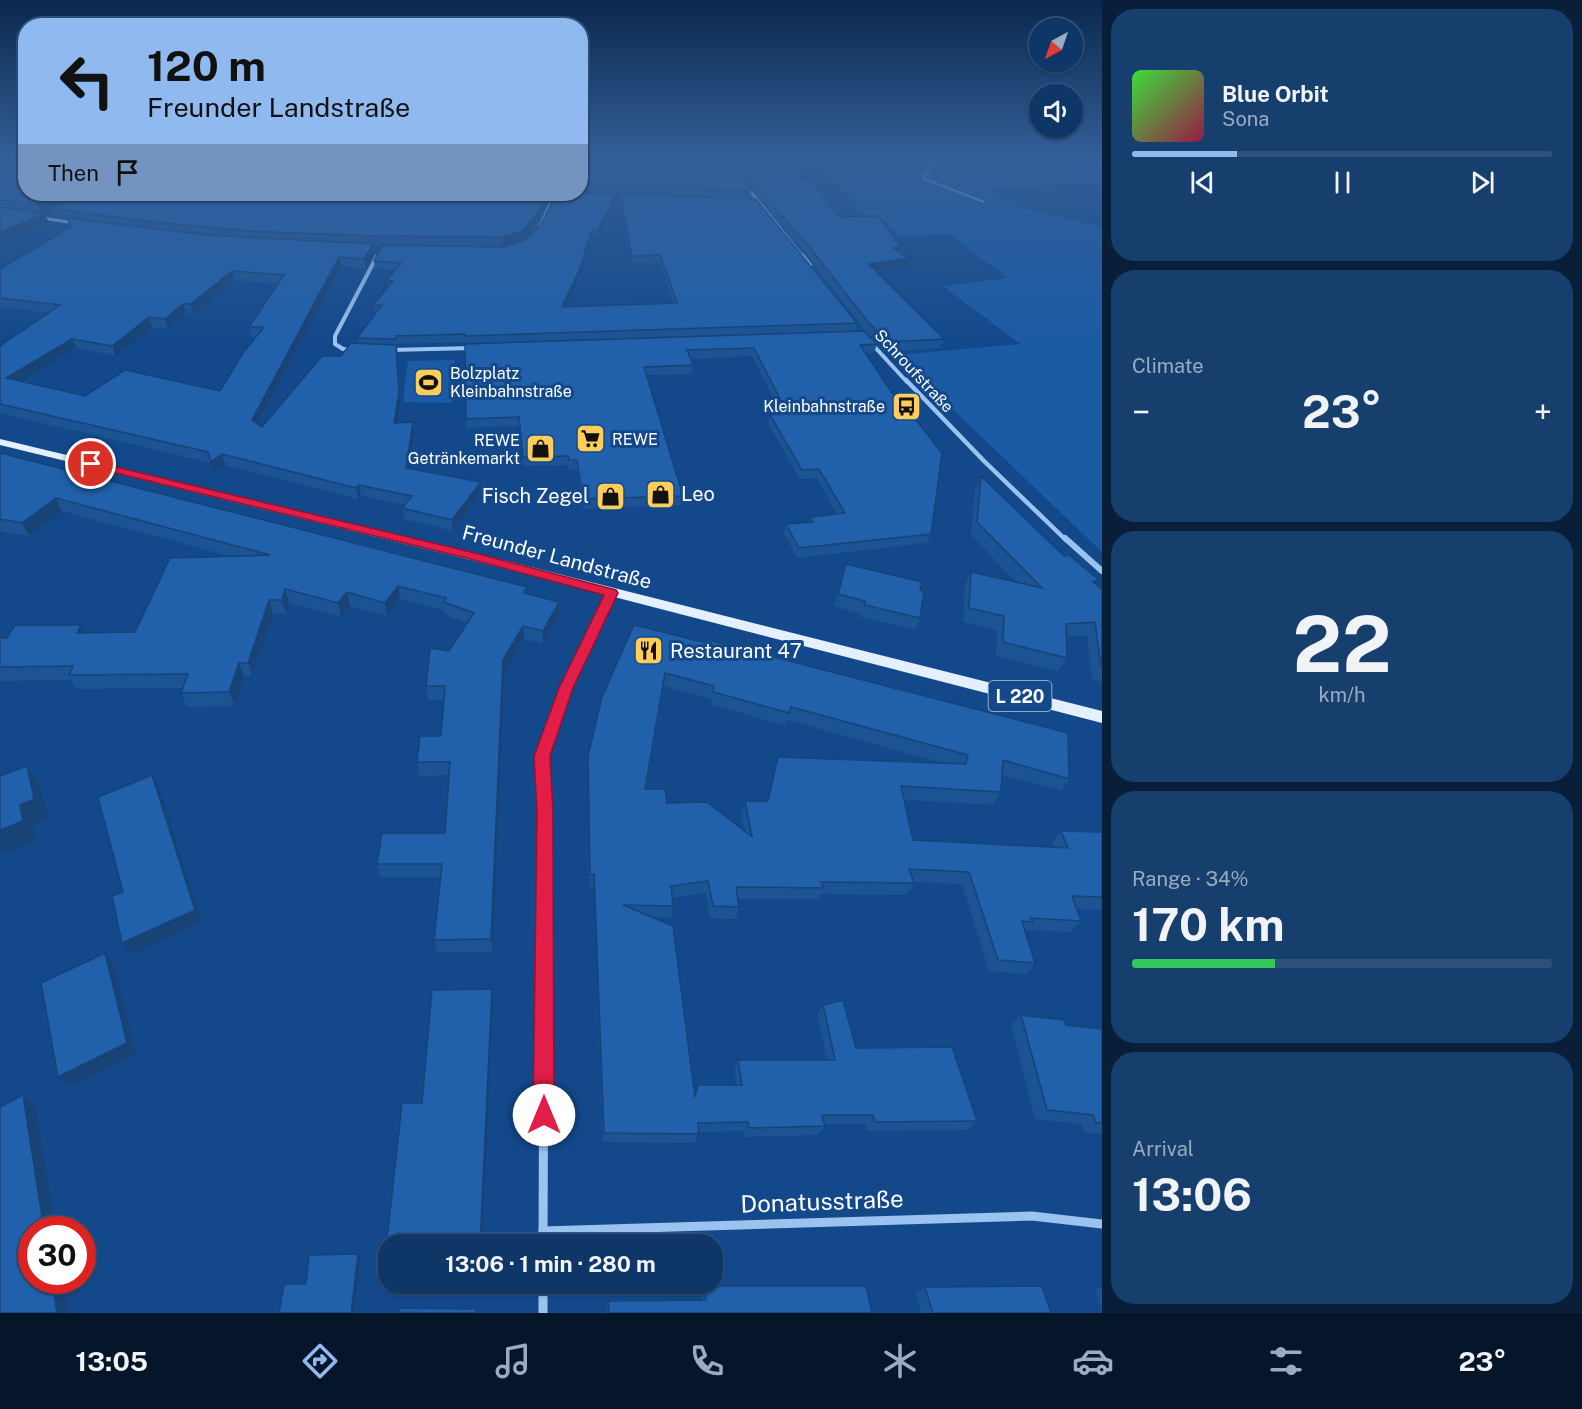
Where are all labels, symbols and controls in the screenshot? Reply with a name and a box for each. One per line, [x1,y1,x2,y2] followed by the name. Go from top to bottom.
[1029,18,1083,72] north arrow
[1029,18,1083,138] map controls
[147,41,266,90] text: 120 m
[48,42,126,120] icon: left
[1222,81,1329,107] text: Blue Orbit
[1029,84,1083,138] button: sound
[147,91,410,123] text: Freunder Landstraße
[1222,107,1269,131] text: Sona
[111,156,144,189] icon: arrive
[48,160,99,186] text: Then
[1186,166,1219,199] icon: previous
[1326,166,1359,199] icon: pause
[1466,166,1499,199] icon: next
[871,326,957,416] street label: Schroufstraße
[1132,354,1204,378] text: Climate
[450,364,572,401] place label: Bolzplatz Kleinbahnstraße
[413,366,445,398] sports icon: Bolzplatz Kleinbahnstraße
[1302,385,1382,438] text: 23°
[890,390,922,422] bus stop icon: Kleinbahnstraße
[1132,393,1150,431] text: −
[1534,393,1552,431] text: +
[763,397,885,416] place label: Kleinbahnstraße
[575,423,607,455] supermarket icon: REWE
[612,430,658,449] place label: REWE
[408,431,520,468] place label: REWE Getränkemarkt
[525,433,557,465] shop icon: REWE Getränkemarkt
[65,438,116,489] pin
[74,447,107,480] icon: arrive
[644,478,676,510] shop icon: Leo
[594,480,626,512] shop icon: Fisch Zegel
[681,482,715,506] place label: Leo
[482,484,589,508] place label: Fisch Zegel
[460,520,654,594] street label: Freunder Landstraße
[1292,598,1392,690] text: 22
[633,635,665,667] restaurant icon: Restaurant 47
[670,639,802,663] place label: Restaurant 47
[988,681,1052,711] road number: L 220
[1318,683,1366,707] text: km/h
[1132,867,1249,891] text: Range · 34%
[1132,898,1285,951] text: 170 km
[512,1083,576,1147] position arrow
[1132,1137,1194,1161] text: Arrival
[1132,1168,1252,1221] text: 13:06
[740,1184,904,1218] street label: Donatusstraße
[18,1216,96,1294] speed limit sign: 30
[445,1251,656,1277] text: 13:06 · 1 min · 280 m
[299,1340,341,1382] icon: directions
[492,1340,534,1382] icon: music
[686,1340,728,1382] icon: phone
[879,1340,921,1382] icon: climate
[1072,1340,1114,1382] icon: car
[1265,1340,1307,1382] icon: filters
[76,1345,148,1377] text: 13:05
[1458,1345,1506,1377] text: 23°

